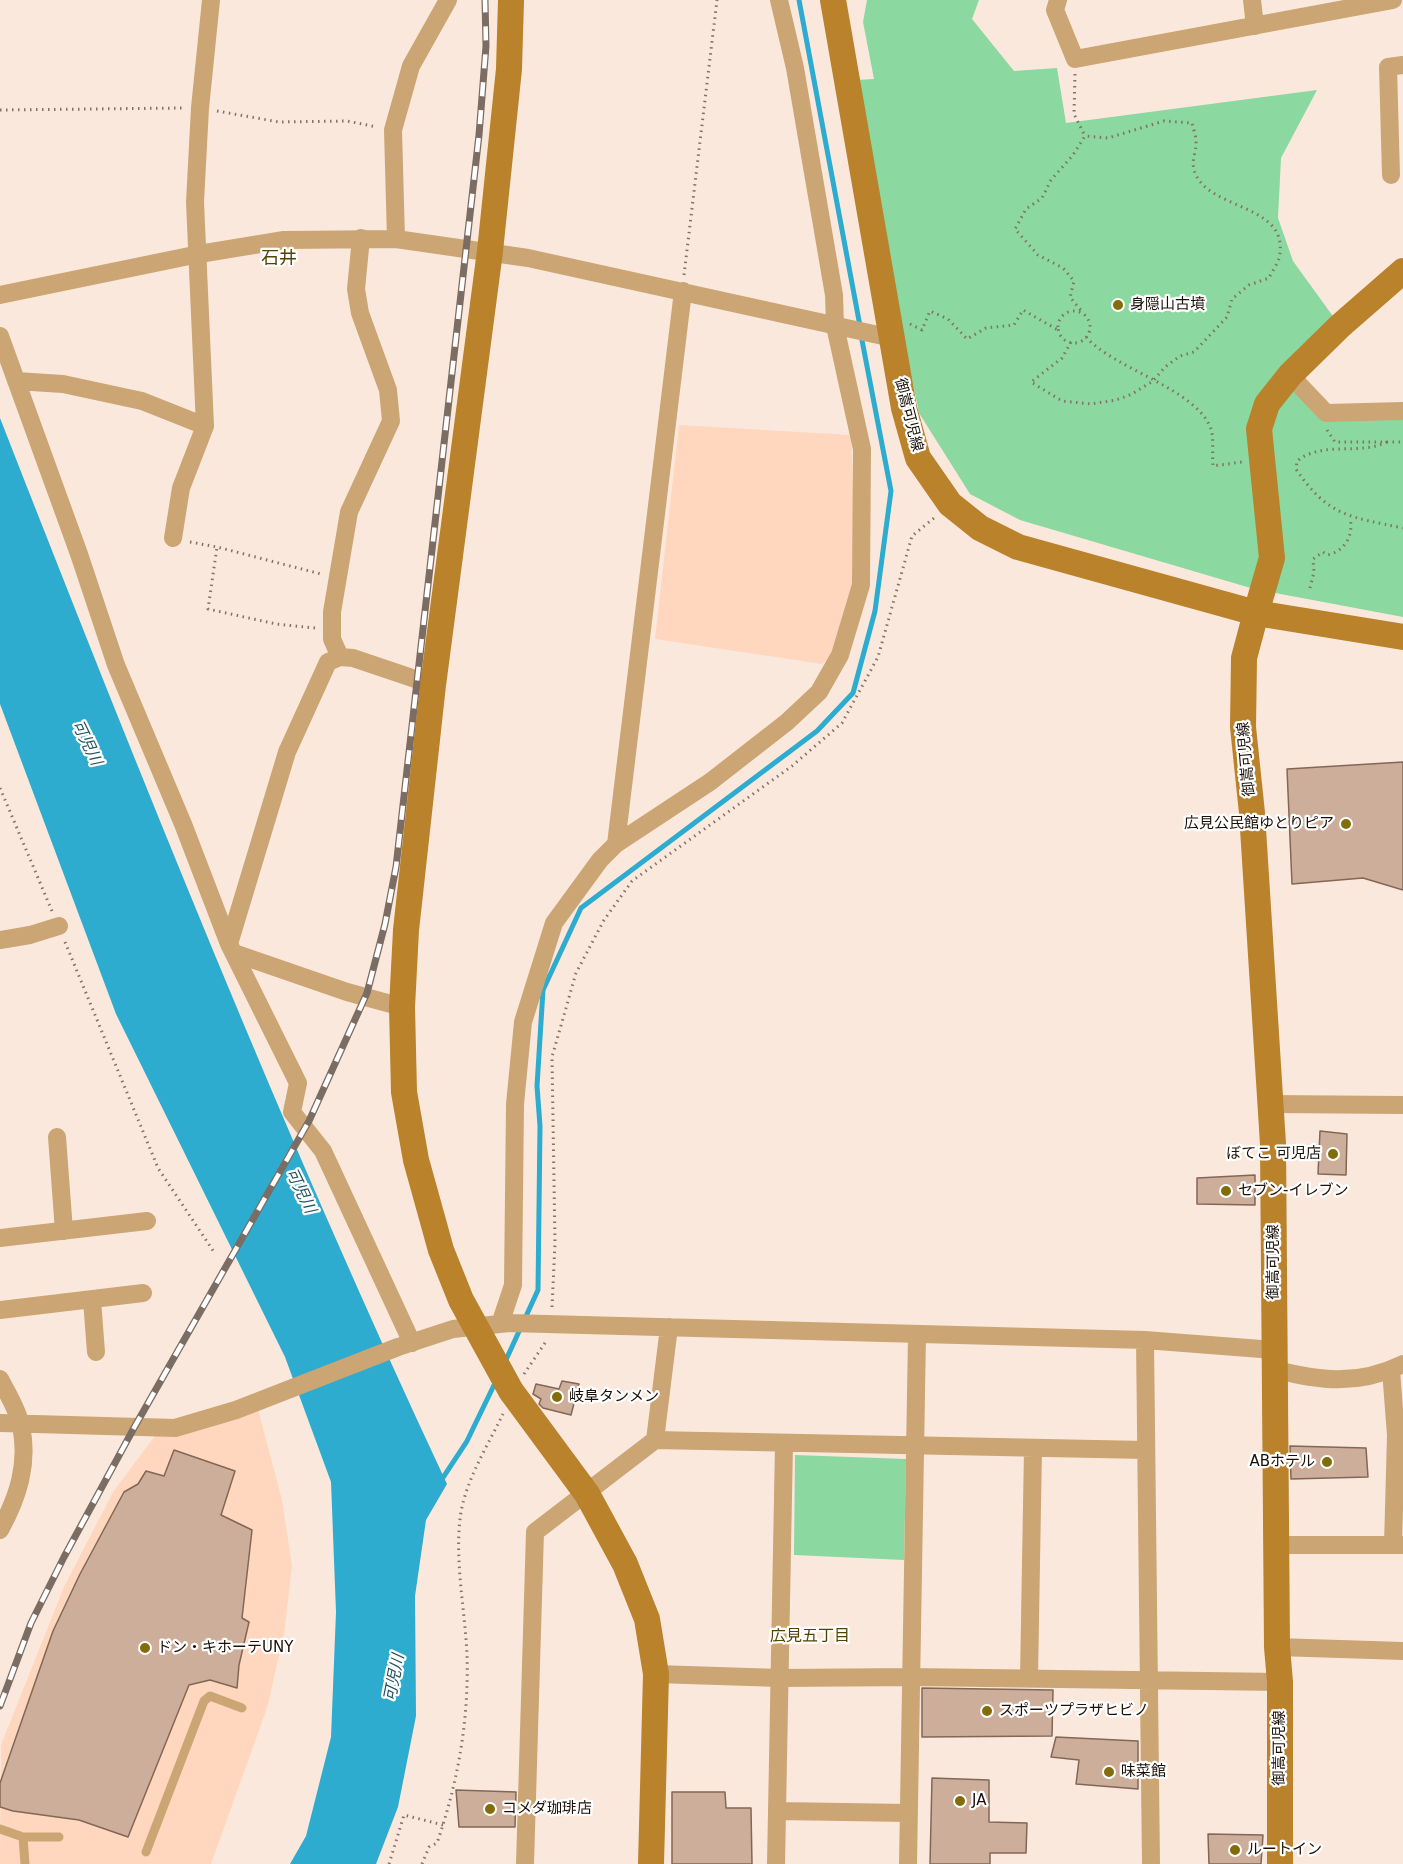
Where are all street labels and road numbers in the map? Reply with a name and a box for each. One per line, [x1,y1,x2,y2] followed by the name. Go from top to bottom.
[890,376,926,454] street label: 御嵩可児線
[1235,721,1259,797] street label: 御嵩可児線
[1265,1225,1283,1299] street label: 御嵩可児線
[1271,1711,1289,1785] street label: 御嵩可児線

